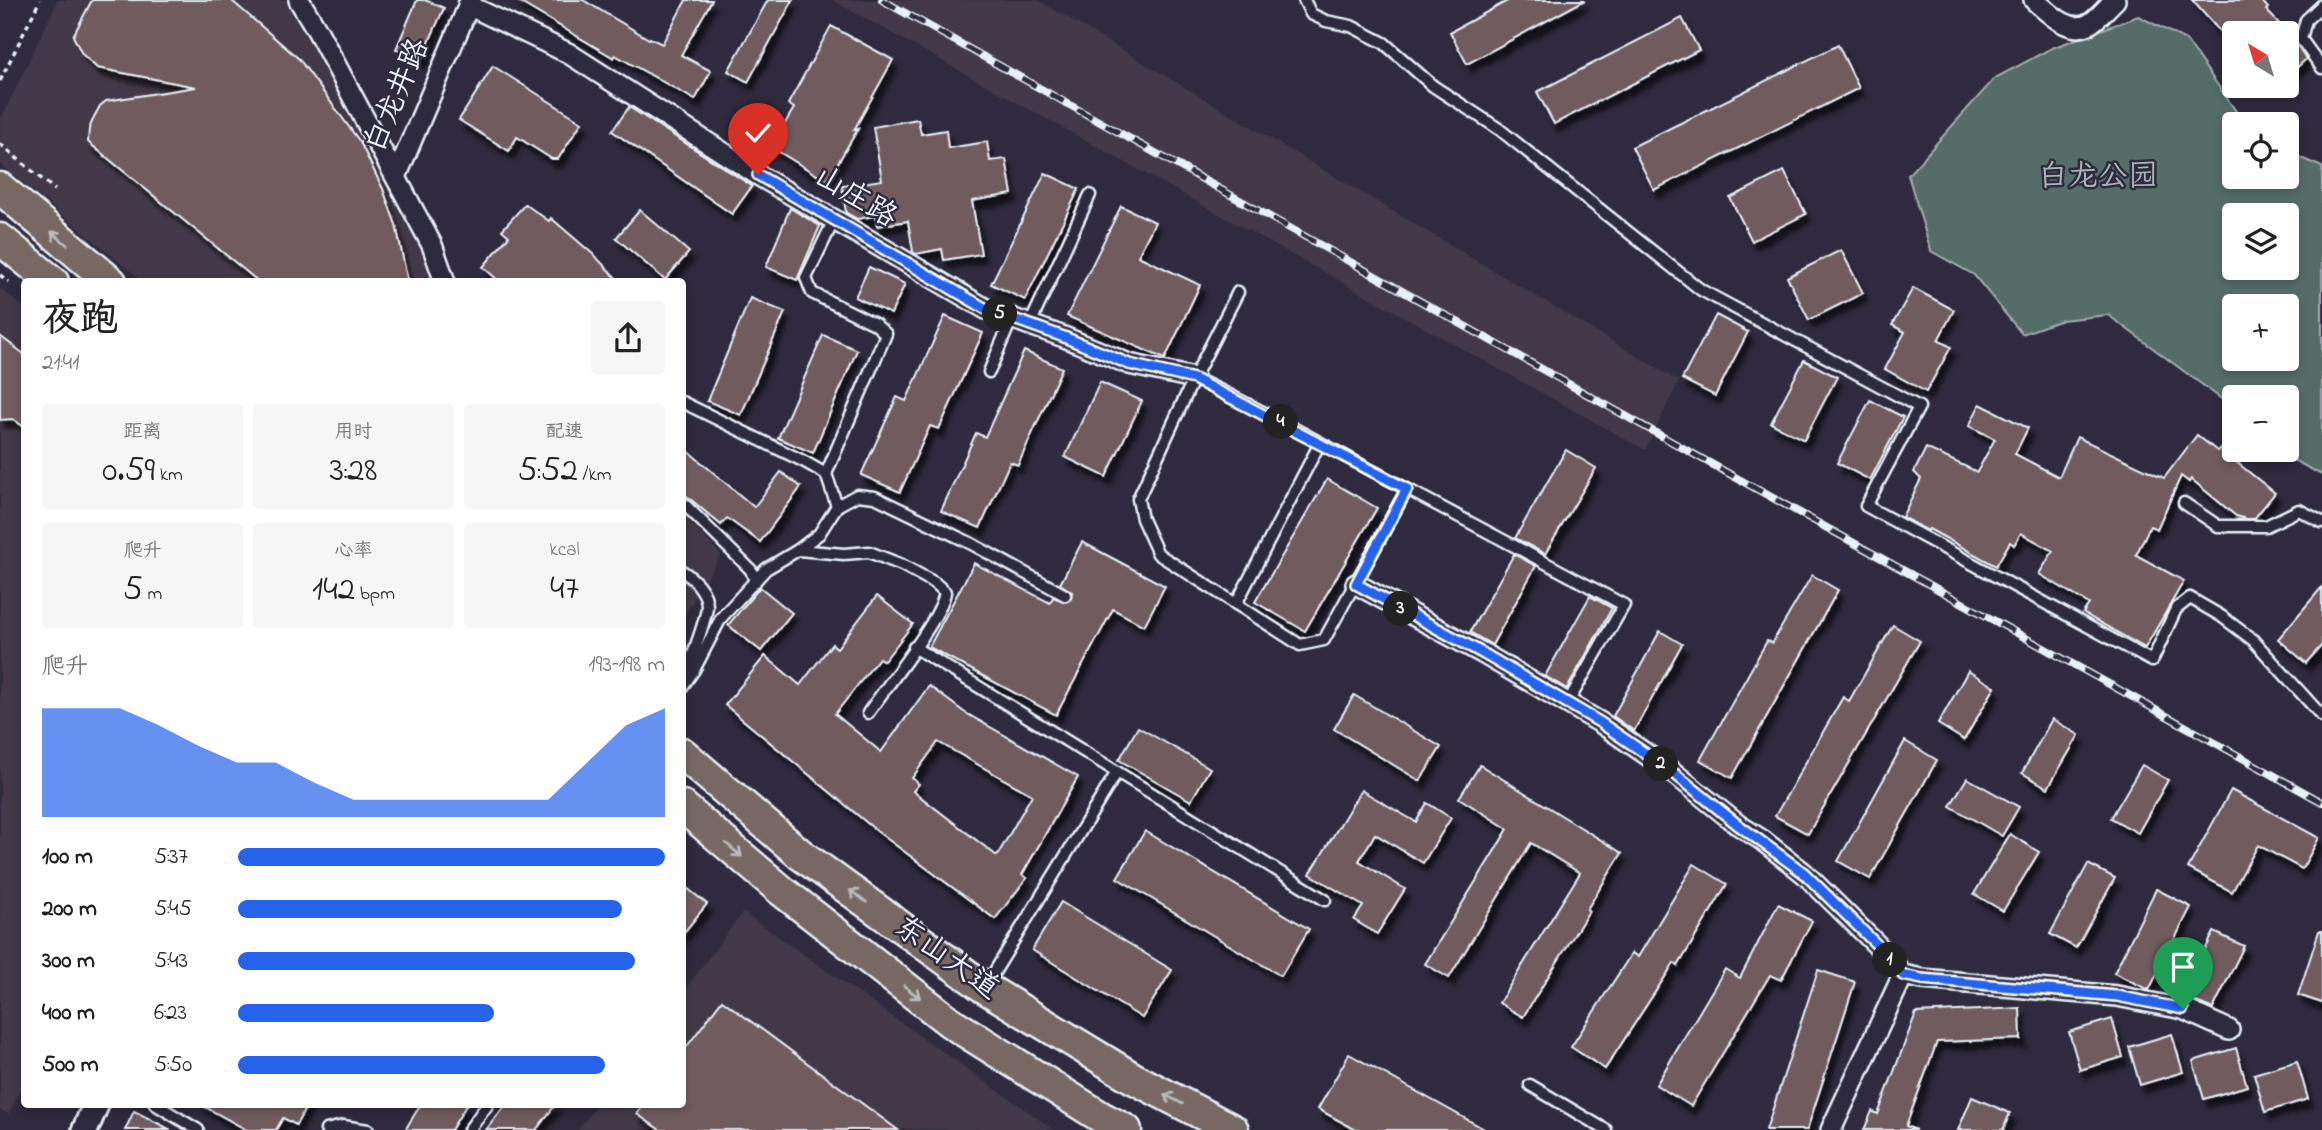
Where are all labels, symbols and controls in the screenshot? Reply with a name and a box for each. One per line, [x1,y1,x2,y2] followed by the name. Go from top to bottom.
[2222,21,2300,98] north arrow
[2222,21,2299,462] map controls
[354,32,442,160] street label: 白龙井路
[728,103,788,175] pin
[2222,112,2299,189] button: locate
[739,114,777,152] icon: check
[805,156,905,240] street label: 山庄路
[2038,156,2158,200] park label: 白龙公园
[2222,203,2299,280] button: layers
[50,230,68,246] one-way arrow
[42,293,118,349] text: 夜跑
[2222,294,2299,371] button: +
[982,296,1018,332] pin: 5
[994,300,1005,327] text: 5
[591,301,665,375] button: share
[42,347,80,380] text: 21:41
[2222,385,2299,462] button: −
[1264,404,1298,440] pin: 4
[1277,408,1284,435] text: 4
[123,419,162,446] text: 距离
[334,419,373,446] text: 用时
[545,419,584,446] text: 配速
[102,446,155,497] text: 0.59
[330,446,377,497] text: 3:28
[517,446,578,497] text: 5:52
[155,462,183,489] text: km
[578,462,612,489] text: /km
[549,537,580,564] text: kcal
[123,538,162,565] text: 爬升
[334,538,373,565] text: 心率
[550,564,579,615] text: 47
[123,565,143,616] text: 5
[312,565,355,616] text: 142
[143,581,162,608] text: m
[355,581,395,608] text: bpm
[1384,592,1418,626] pin: 3
[1397,595,1404,622] text: 3
[588,649,665,682] text: 193–198 m
[42,651,88,684] text: 爬升
[1644,746,1678,782] pin: 2
[1656,750,1665,777] text: 2
[42,841,93,874] text: 100 m
[154,841,188,874] text: 5:37
[725,843,743,858] one-way arrow
[849,889,868,904] one-way arrow
[42,893,97,926] text: 200 m
[154,893,192,926] text: 5:45
[884,907,1008,1011] street label: 东山大道
[2153,937,2213,1009] pin
[1872,942,1908,978] pin: 1
[42,945,95,978] text: 300 m
[154,945,188,978] text: 5:43
[1886,946,1893,973] text: 1
[2164,948,2202,986] icon: arrive
[903,985,921,1000] one-way arrow
[42,997,95,1030] text: 400 m
[154,997,187,1030] text: 6:23
[42,1049,99,1082] text: 500 m
[154,1049,192,1082] text: 5:50
[1163,1091,1183,1105] one-way arrow

